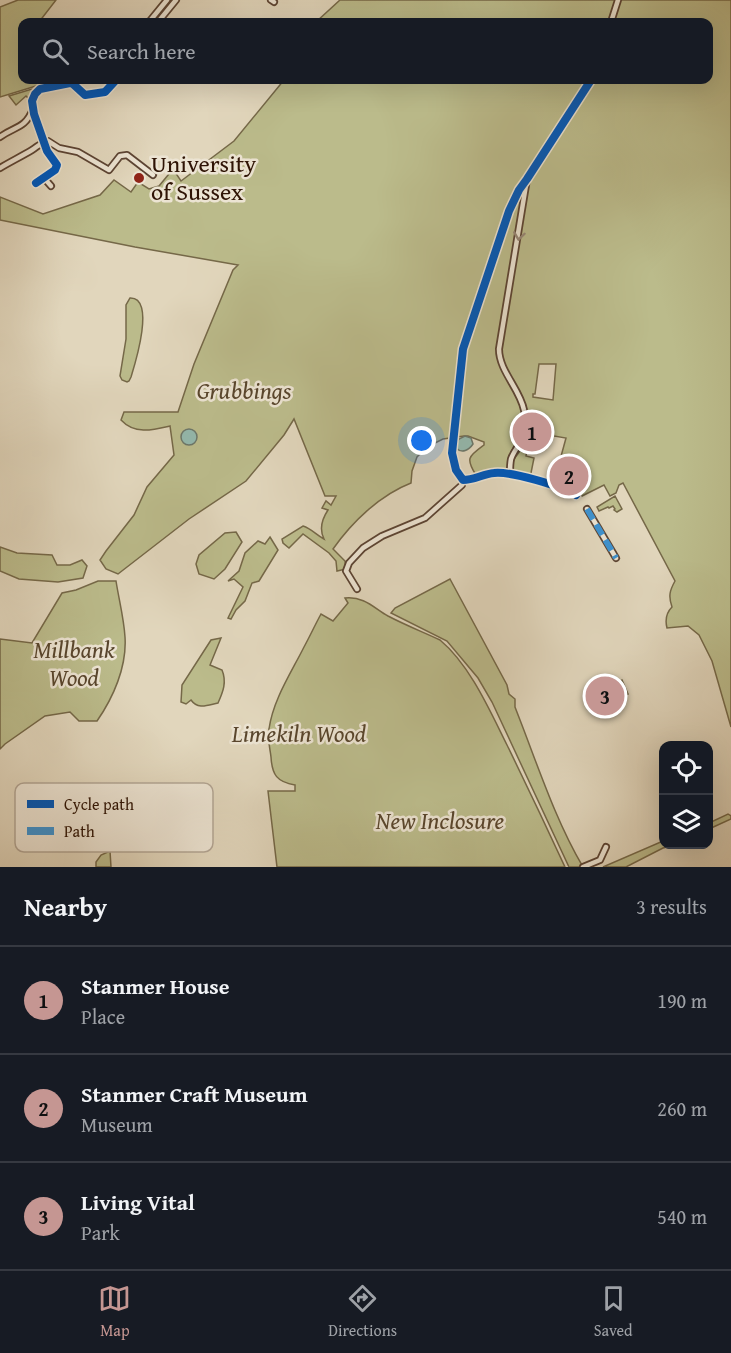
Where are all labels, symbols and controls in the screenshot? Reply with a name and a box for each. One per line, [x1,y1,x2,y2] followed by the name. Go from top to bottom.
[18,18,713,84] search box
[39,35,72,68] icon: search
[87,35,196,67] text: Search here
[151,146,256,209] place label: University of Sussex
[132,171,146,185] marker: University of Sussex
[513,232,525,241] one-way arrow
[197,373,292,408] park label: Grubbings
[512,410,552,454] pin: 1
[407,426,436,455] your location
[550,454,588,498] pin: 2
[33,632,115,695] park label: Millbank Wood
[586,674,624,718] pin: 3
[231,716,367,751] park label: Limekiln Wood
[659,741,713,849] map controls
[659,741,713,795] button: locate
[15,783,213,852] legend
[64,792,134,816] text: Cycle path
[659,795,713,849] button: layers
[375,803,505,838] park label: New Inclosure
[64,819,95,843] text: Path
[24,887,107,926] text: Nearby
[636,892,707,921] text: 3 results
[81,970,230,1002] text: Stanmer House
[38,986,49,1015] text: 1
[657,986,707,1015] text: 190 m
[81,1002,125,1031] text: Place
[81,1078,308,1110] text: Stanmer Craft Museum
[38,1094,49,1123] text: 2
[657,1094,707,1123] text: 260 m
[81,1110,153,1139] text: Museum
[81,1186,195,1218] text: Living Vital
[38,1202,49,1231] text: 3
[657,1202,707,1231] text: 540 m
[81,1218,120,1247] text: Park
[98,1282,131,1342] tab: Map
[328,1282,397,1342] tab: Directions
[594,1282,633,1342] tab: Saved

